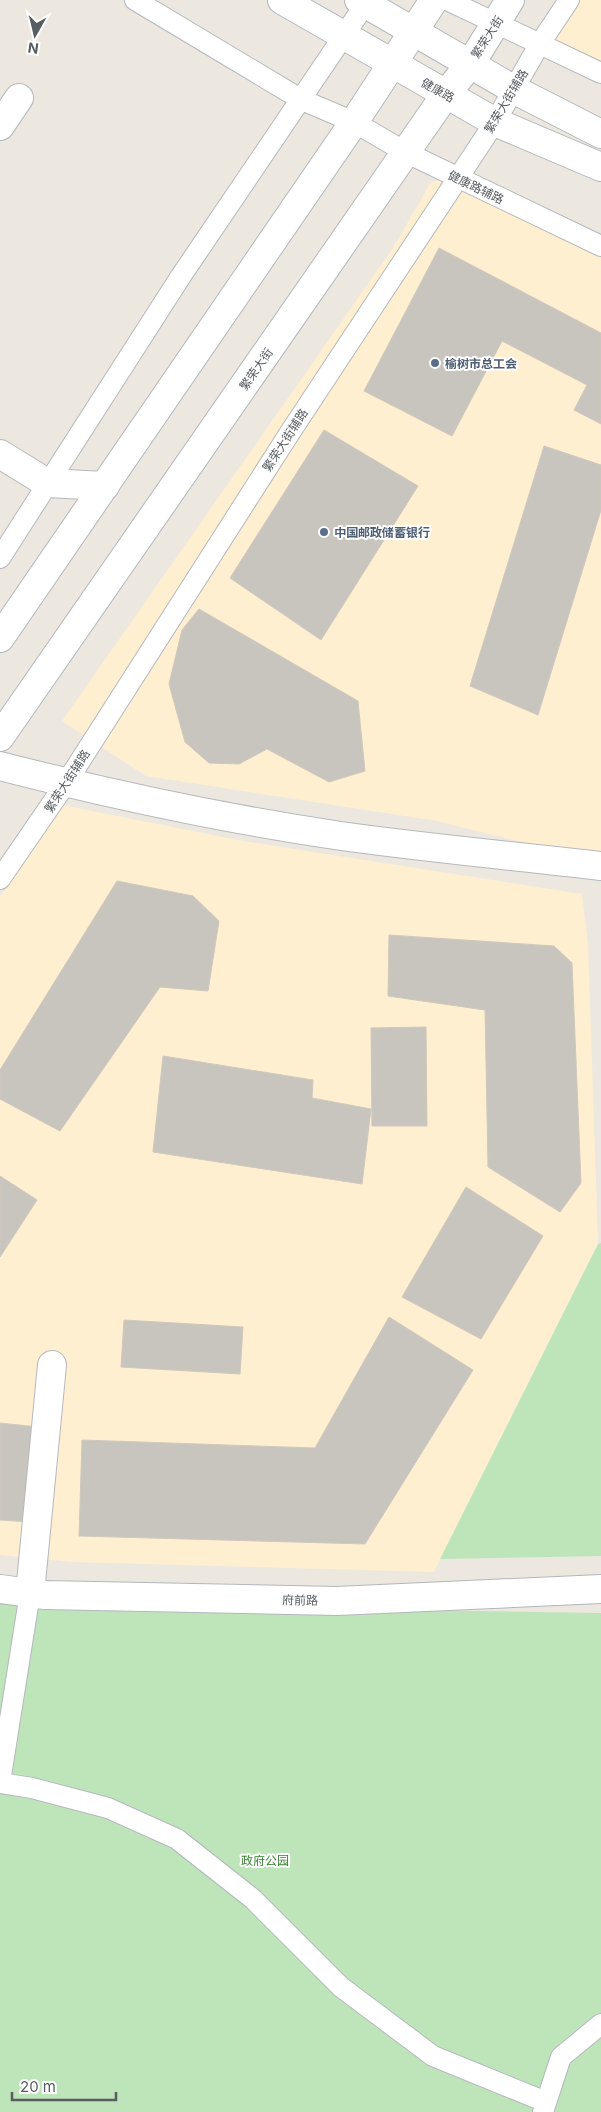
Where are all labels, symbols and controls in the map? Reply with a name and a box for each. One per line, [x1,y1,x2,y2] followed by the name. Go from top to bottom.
[10,10,60,60] north arrow
[468,13,506,61] street label: 繁荣大街
[27,39,40,58] text: N
[481,66,531,136] street label: 繁荣大街辅路
[419,75,457,105] street label: 健康路
[446,167,506,207] street label: 健康路辅路
[236,345,276,393] street label: 繁荣大街
[445,356,517,371] place label: 榆树市总工会
[429,357,441,369] marker: 榆树市总工会
[259,406,311,474] street label: 繁荣大街辅路
[334,525,430,540] place label: 中国邮政储蓄银行
[318,526,330,538] marker: 中国邮政储蓄银行
[41,747,93,815] street label: 繁荣大街辅路
[282,1592,318,1608] street label: 府前路
[241,1853,289,1868] park label: 政府公园
[12,2070,116,2102] scale bar
[20,2077,56,2096] text: 20 m

